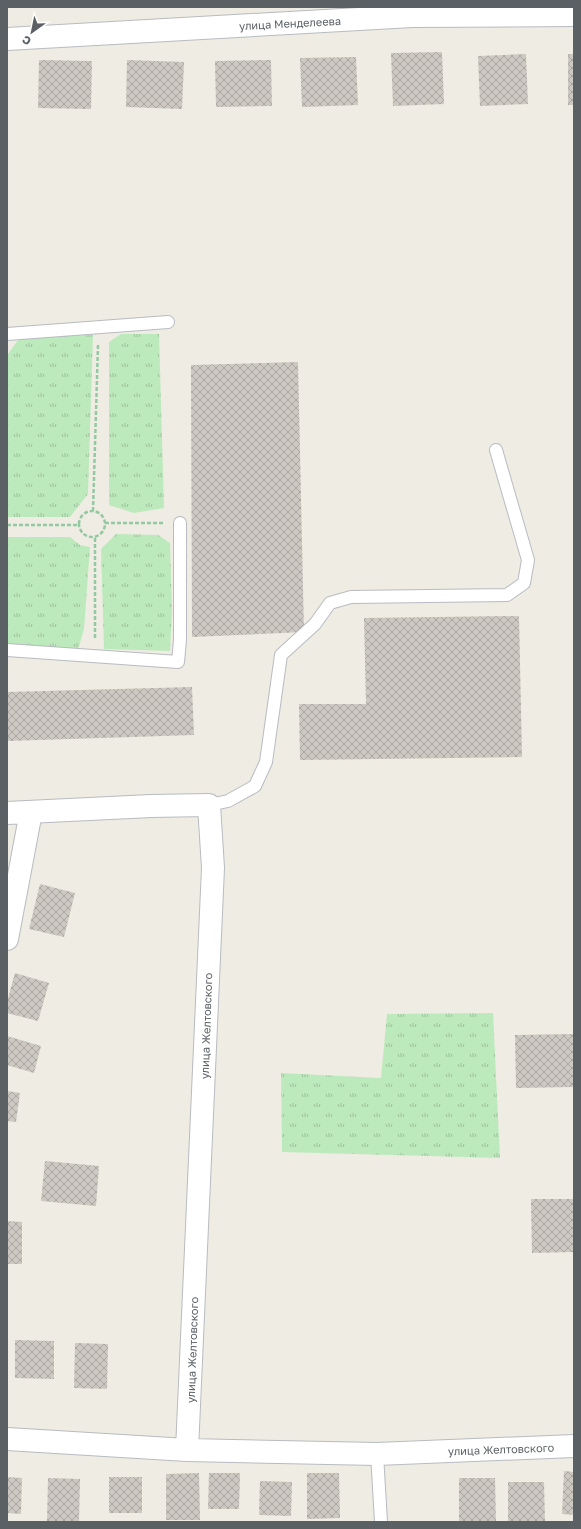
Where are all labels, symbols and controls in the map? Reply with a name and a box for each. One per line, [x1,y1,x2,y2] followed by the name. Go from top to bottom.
[12,12,52,52] north arrow
[239,14,341,32] street label: улица Менделеева
[19,33,33,48] text: С
[198,972,214,1079] street label: улица Желтовского
[184,1296,200,1403] street label: улица Желтовского
[448,1441,555,1457] street label: улица Желтовского

